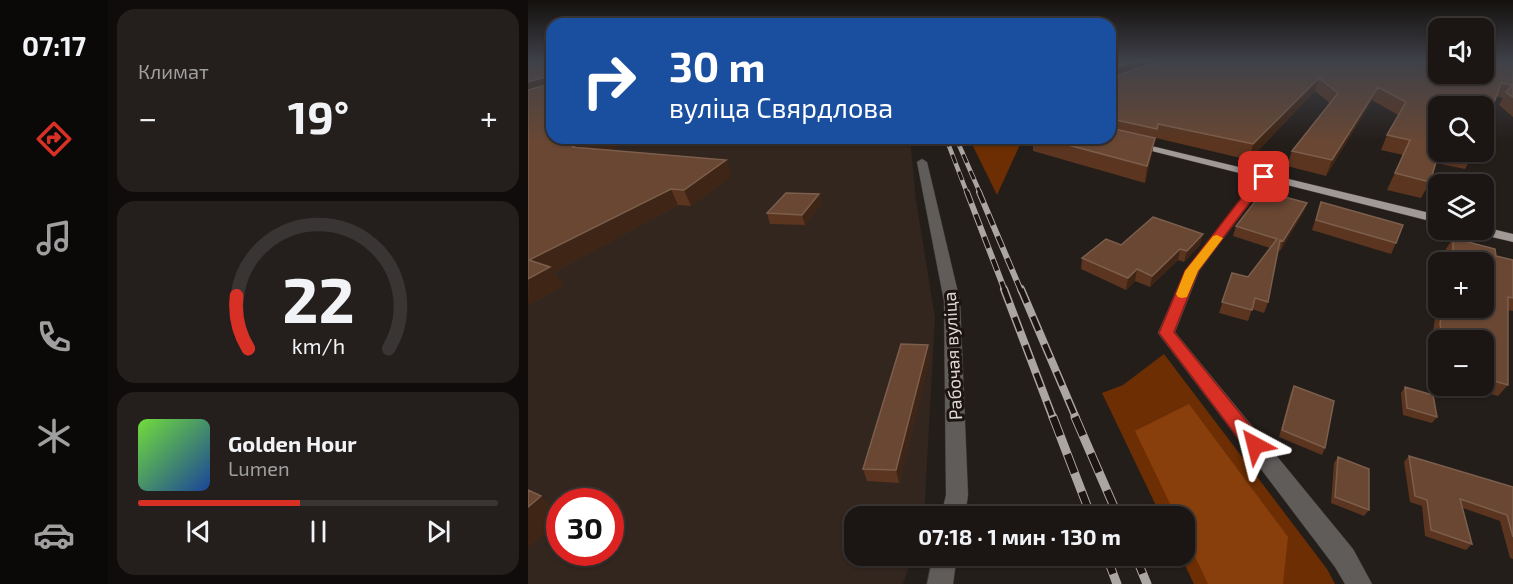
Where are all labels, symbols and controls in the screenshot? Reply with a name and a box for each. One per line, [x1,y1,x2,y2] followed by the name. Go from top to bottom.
[1428,18,1494,396] map controls
[1428,18,1494,84] button: sound
[22,29,86,61] text: 07:17
[669,40,765,90] text: 30 m
[570,42,648,120] icon: right
[138,59,209,83] text: Климат
[288,89,349,143] text: 19°
[669,91,893,123] text: вуліца Свярдлова
[1428,96,1494,162] button: search
[138,97,157,137] text: −
[480,97,498,137] text: +
[33,118,75,160] icon: directions
[1238,151,1289,202] pin
[1247,160,1280,193] icon: arrive
[1428,174,1494,240] button: layers
[33,217,75,259] icon: music
[1428,252,1494,318] button: +
[282,261,354,336] text: 22
[938,291,966,421] street label: Рабочая вуліца
[33,316,75,358] icon: phone
[1428,330,1494,396] button: −
[291,333,345,358] text: km/h
[1223,413,1287,477] position arrow
[33,415,75,457] icon: climate
[228,430,357,456] text: Golden Hour
[228,456,290,480] text: Lumen
[546,488,624,566] speed limit sign: 30
[33,514,75,556] icon: car
[182,515,215,548] icon: previous
[302,515,335,548] icon: pause
[422,515,455,548] icon: next
[918,523,1121,549] text: 07:18 · 1 мин · 130 m

